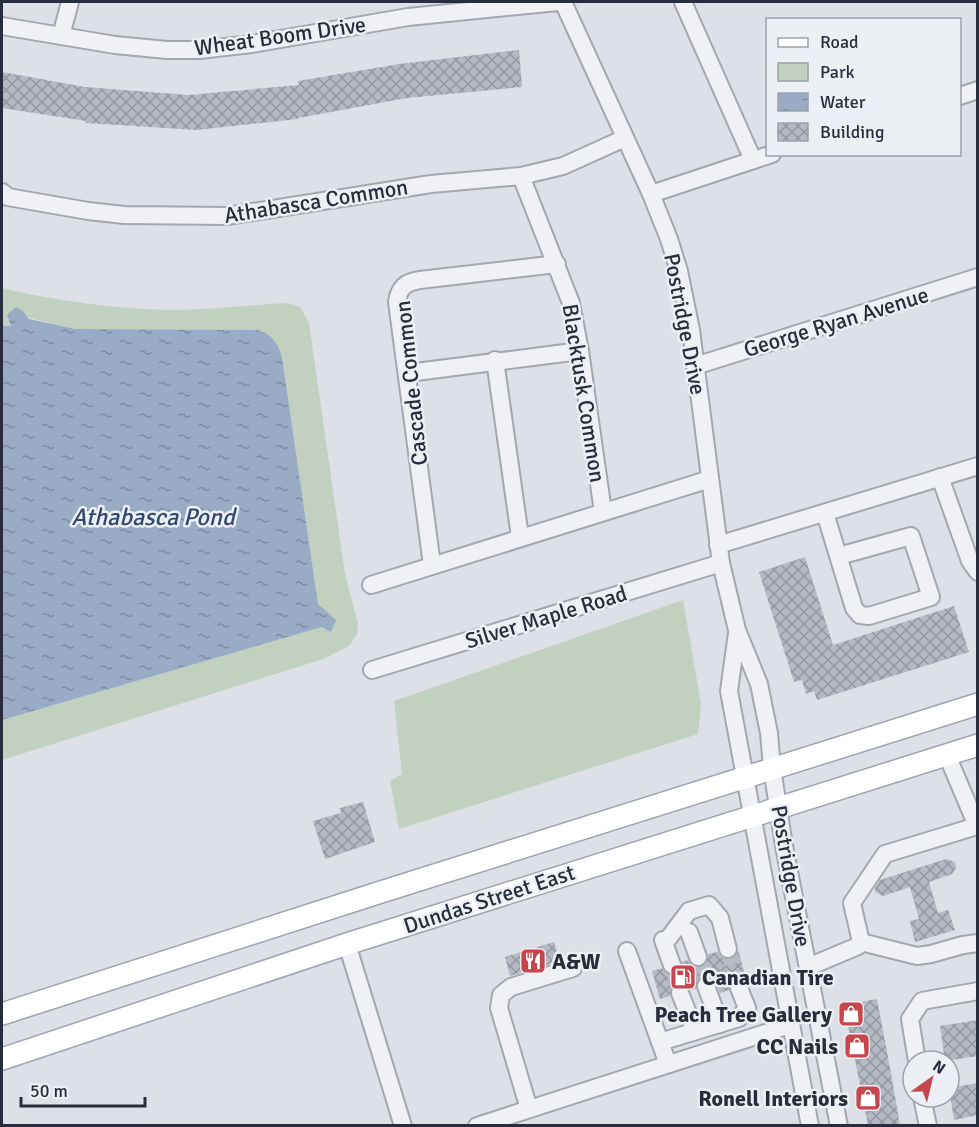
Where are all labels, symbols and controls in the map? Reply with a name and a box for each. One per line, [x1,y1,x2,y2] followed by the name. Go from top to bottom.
[193,11,367,61] street label: Wheat Boom Drive
[766,18,961,156] legend
[820,31,859,53] text: Road
[820,61,855,83] text: Park
[820,91,866,113] text: Water
[820,121,884,143] text: Building
[222,173,410,229] street label: Athabasca Common
[658,251,712,397] street label: Postridge Drive
[740,281,932,363] street label: George Ryan Avenue
[389,299,433,467] street label: Cascade Common
[557,302,611,484] street label: Blacktusk Common
[71,502,238,532] water label: Athabasca Pond
[462,580,630,654] street label: Silver Maple Road
[765,803,817,949] street label: Postridge Drive
[400,858,578,939] street label: Dundas Street East
[518,946,548,976] restaurant icon: A&W
[552,948,600,975] place label: A&W
[668,962,698,992] fuel station icon: Canadian Tire
[702,964,834,991] place label: Canadian Tire
[836,999,866,1029] shop icon: Peach Tree Gallery
[655,1001,832,1028] place label: Peach Tree Gallery
[842,1031,872,1061] shop icon: CC Nails
[757,1033,838,1060] place label: CC Nails
[901,1049,961,1109] north arrow
[929,1056,949,1079] text: N
[21,1070,146,1108] scale bar
[30,1080,68,1102] text: 50 m
[853,1083,883,1113] shop icon: Ronell Interiors
[698,1085,848,1112] place label: Ronell Interiors

